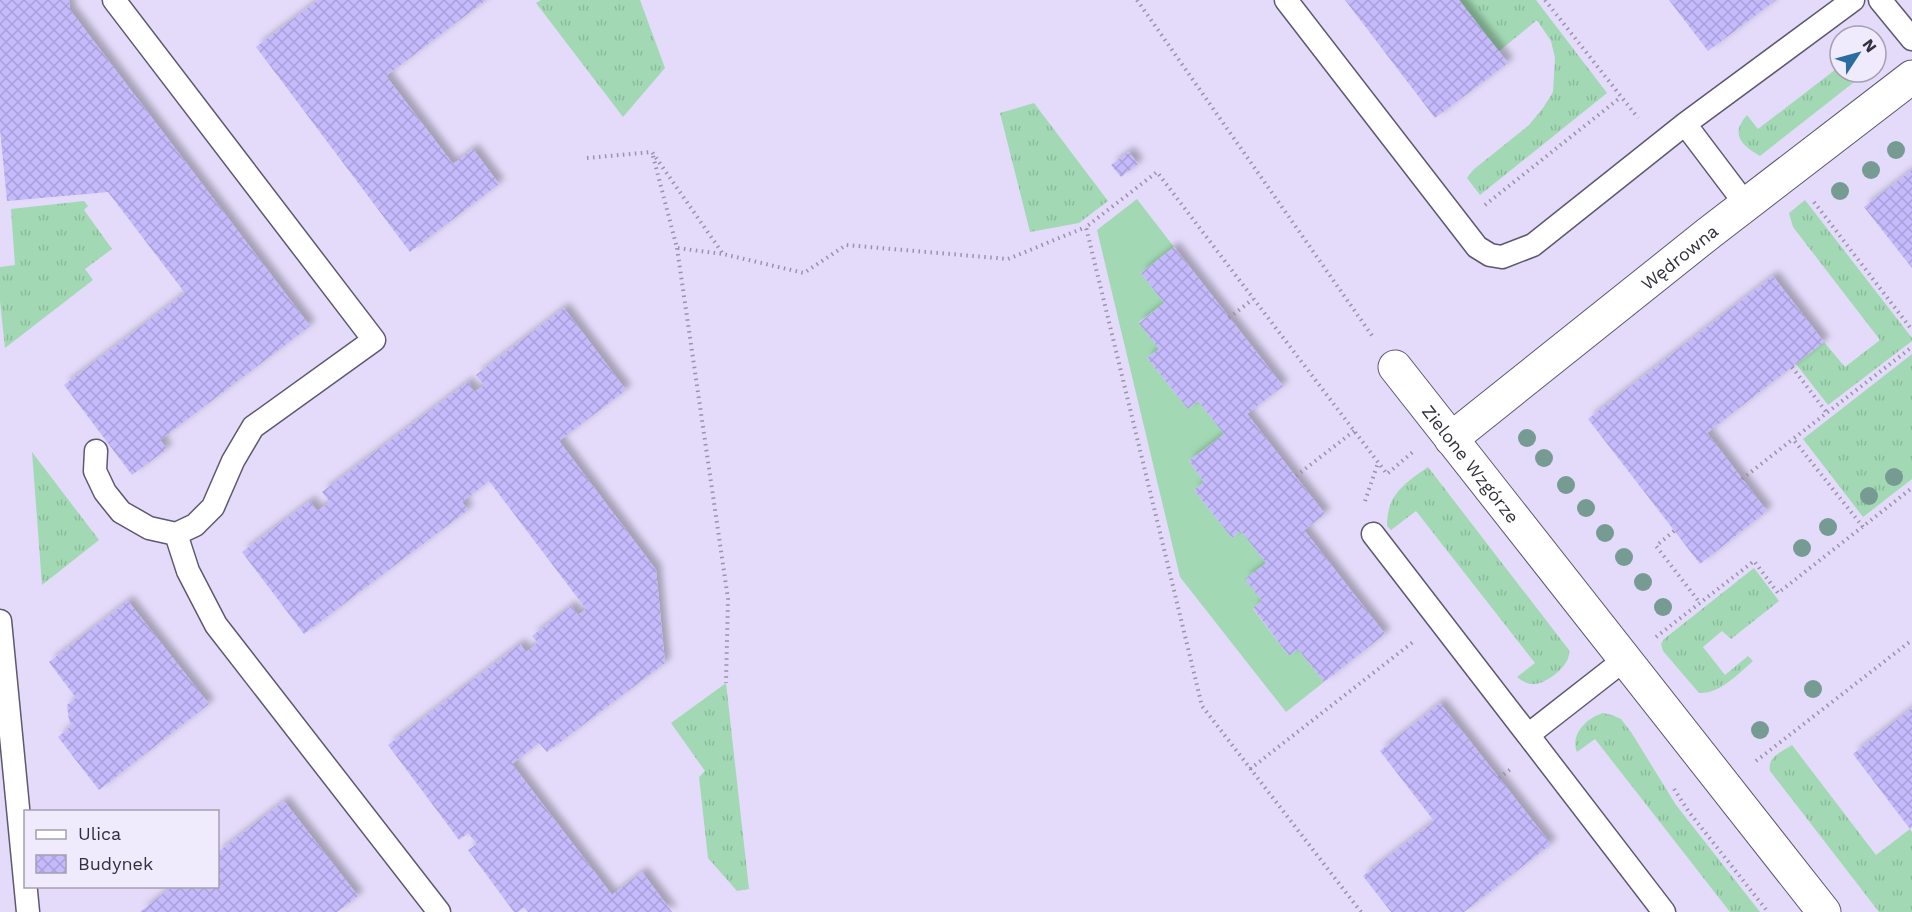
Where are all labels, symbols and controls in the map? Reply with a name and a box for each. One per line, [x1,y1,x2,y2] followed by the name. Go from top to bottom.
[1828,24,1888,84] north arrow
[1859,35,1881,56] text: N
[1637,220,1722,294] street label: Wędrowna
[1418,400,1524,527] street label: Zielone Wzgórze
[24,810,219,888] legend
[78,823,121,844] text: Ulica
[78,853,153,874] text: Budynek

